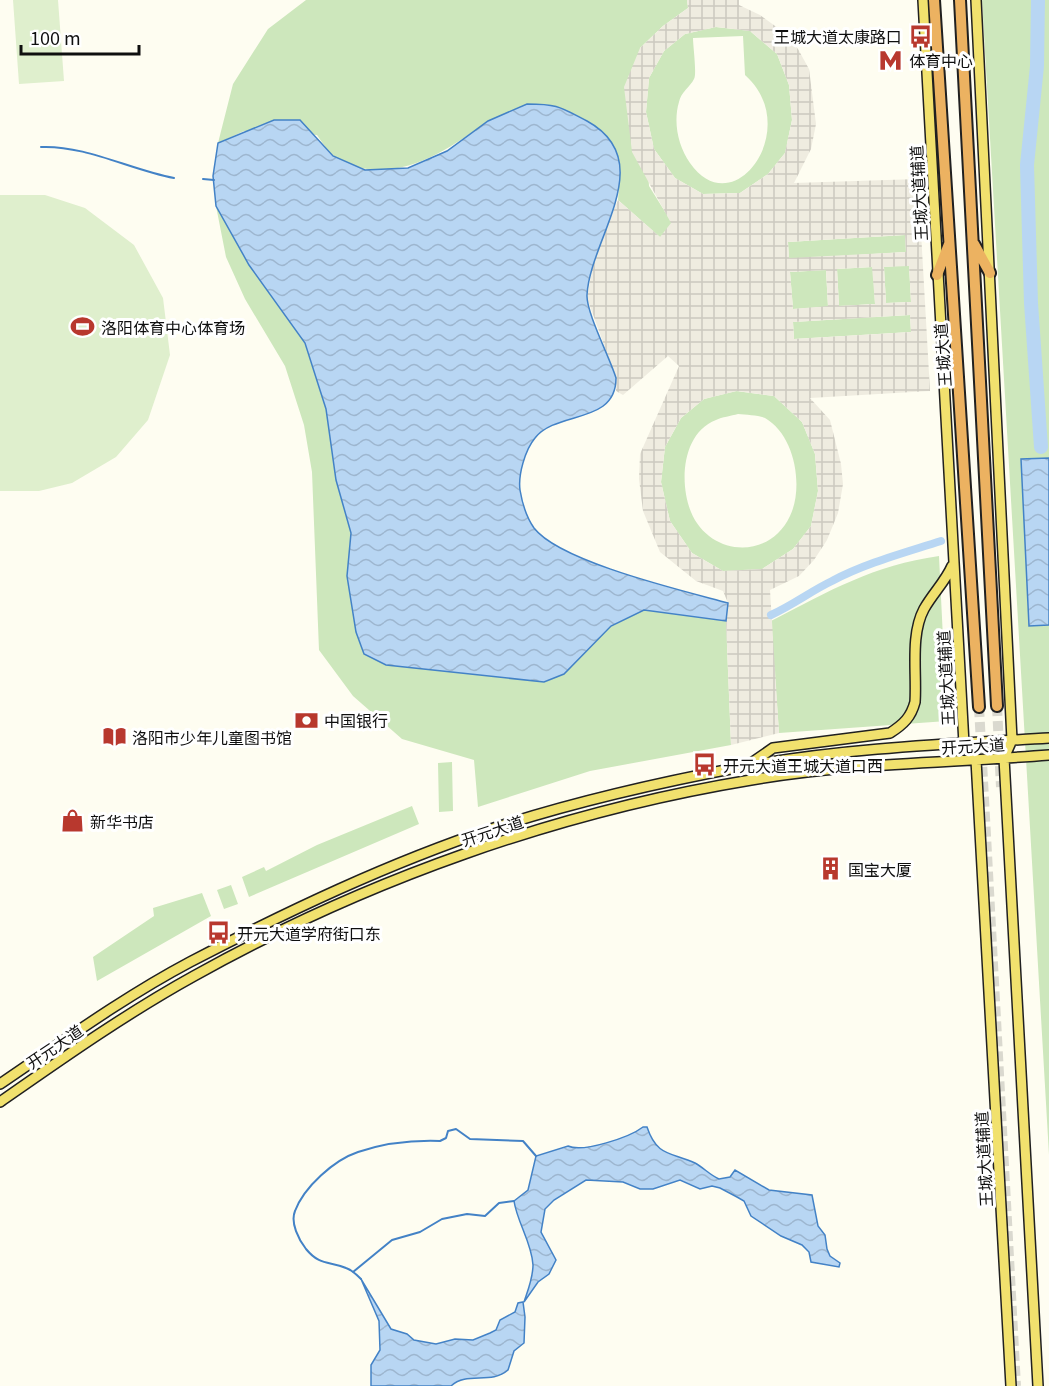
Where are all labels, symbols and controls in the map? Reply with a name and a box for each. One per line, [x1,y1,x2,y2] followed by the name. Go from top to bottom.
[21,18,140,56] scale bar
[907,23,933,49] bus stop icon: 王城大道太康路口
[30,24,81,50] text: 100 m
[774,24,902,48] place label: 王城大道太康路口
[878,47,904,73] metro station icon: 体育中心
[909,48,973,72] place label: 体育中心
[904,144,932,242] street label: 王城大道辅道
[70,314,96,340] sports icon: 洛阳体育中心体育场
[101,315,245,339] place label: 洛阳体育中心体育场
[928,322,956,388] street label: 王城大道
[931,629,959,727] street label: 王城大道辅道
[293,707,319,733] bank icon: 中国银行
[324,708,388,732] place label: 中国银行
[101,724,127,750] library icon: 洛阳市少年儿童图书馆
[132,725,292,749] place label: 洛阳市少年儿童图书馆
[940,731,1006,759] street label: 开元大道
[692,752,718,778] bus stop icon: 开元大道王城大道口西
[723,753,883,777] place label: 开元大道王城大道口西
[59,808,85,834] shop icon: 新华书店
[90,809,154,833] place label: 新华书店
[458,809,526,851] street label: 开元大道
[817,856,843,882] building icon: 国宝大厦
[848,857,912,881] place label: 国宝大厦
[206,920,232,946] bus stop icon: 开元大道学府街口东
[237,921,381,945] place label: 开元大道学府街口东
[21,1018,87,1074] street label: 开元大道
[969,1110,997,1208] street label: 王城大道辅道

